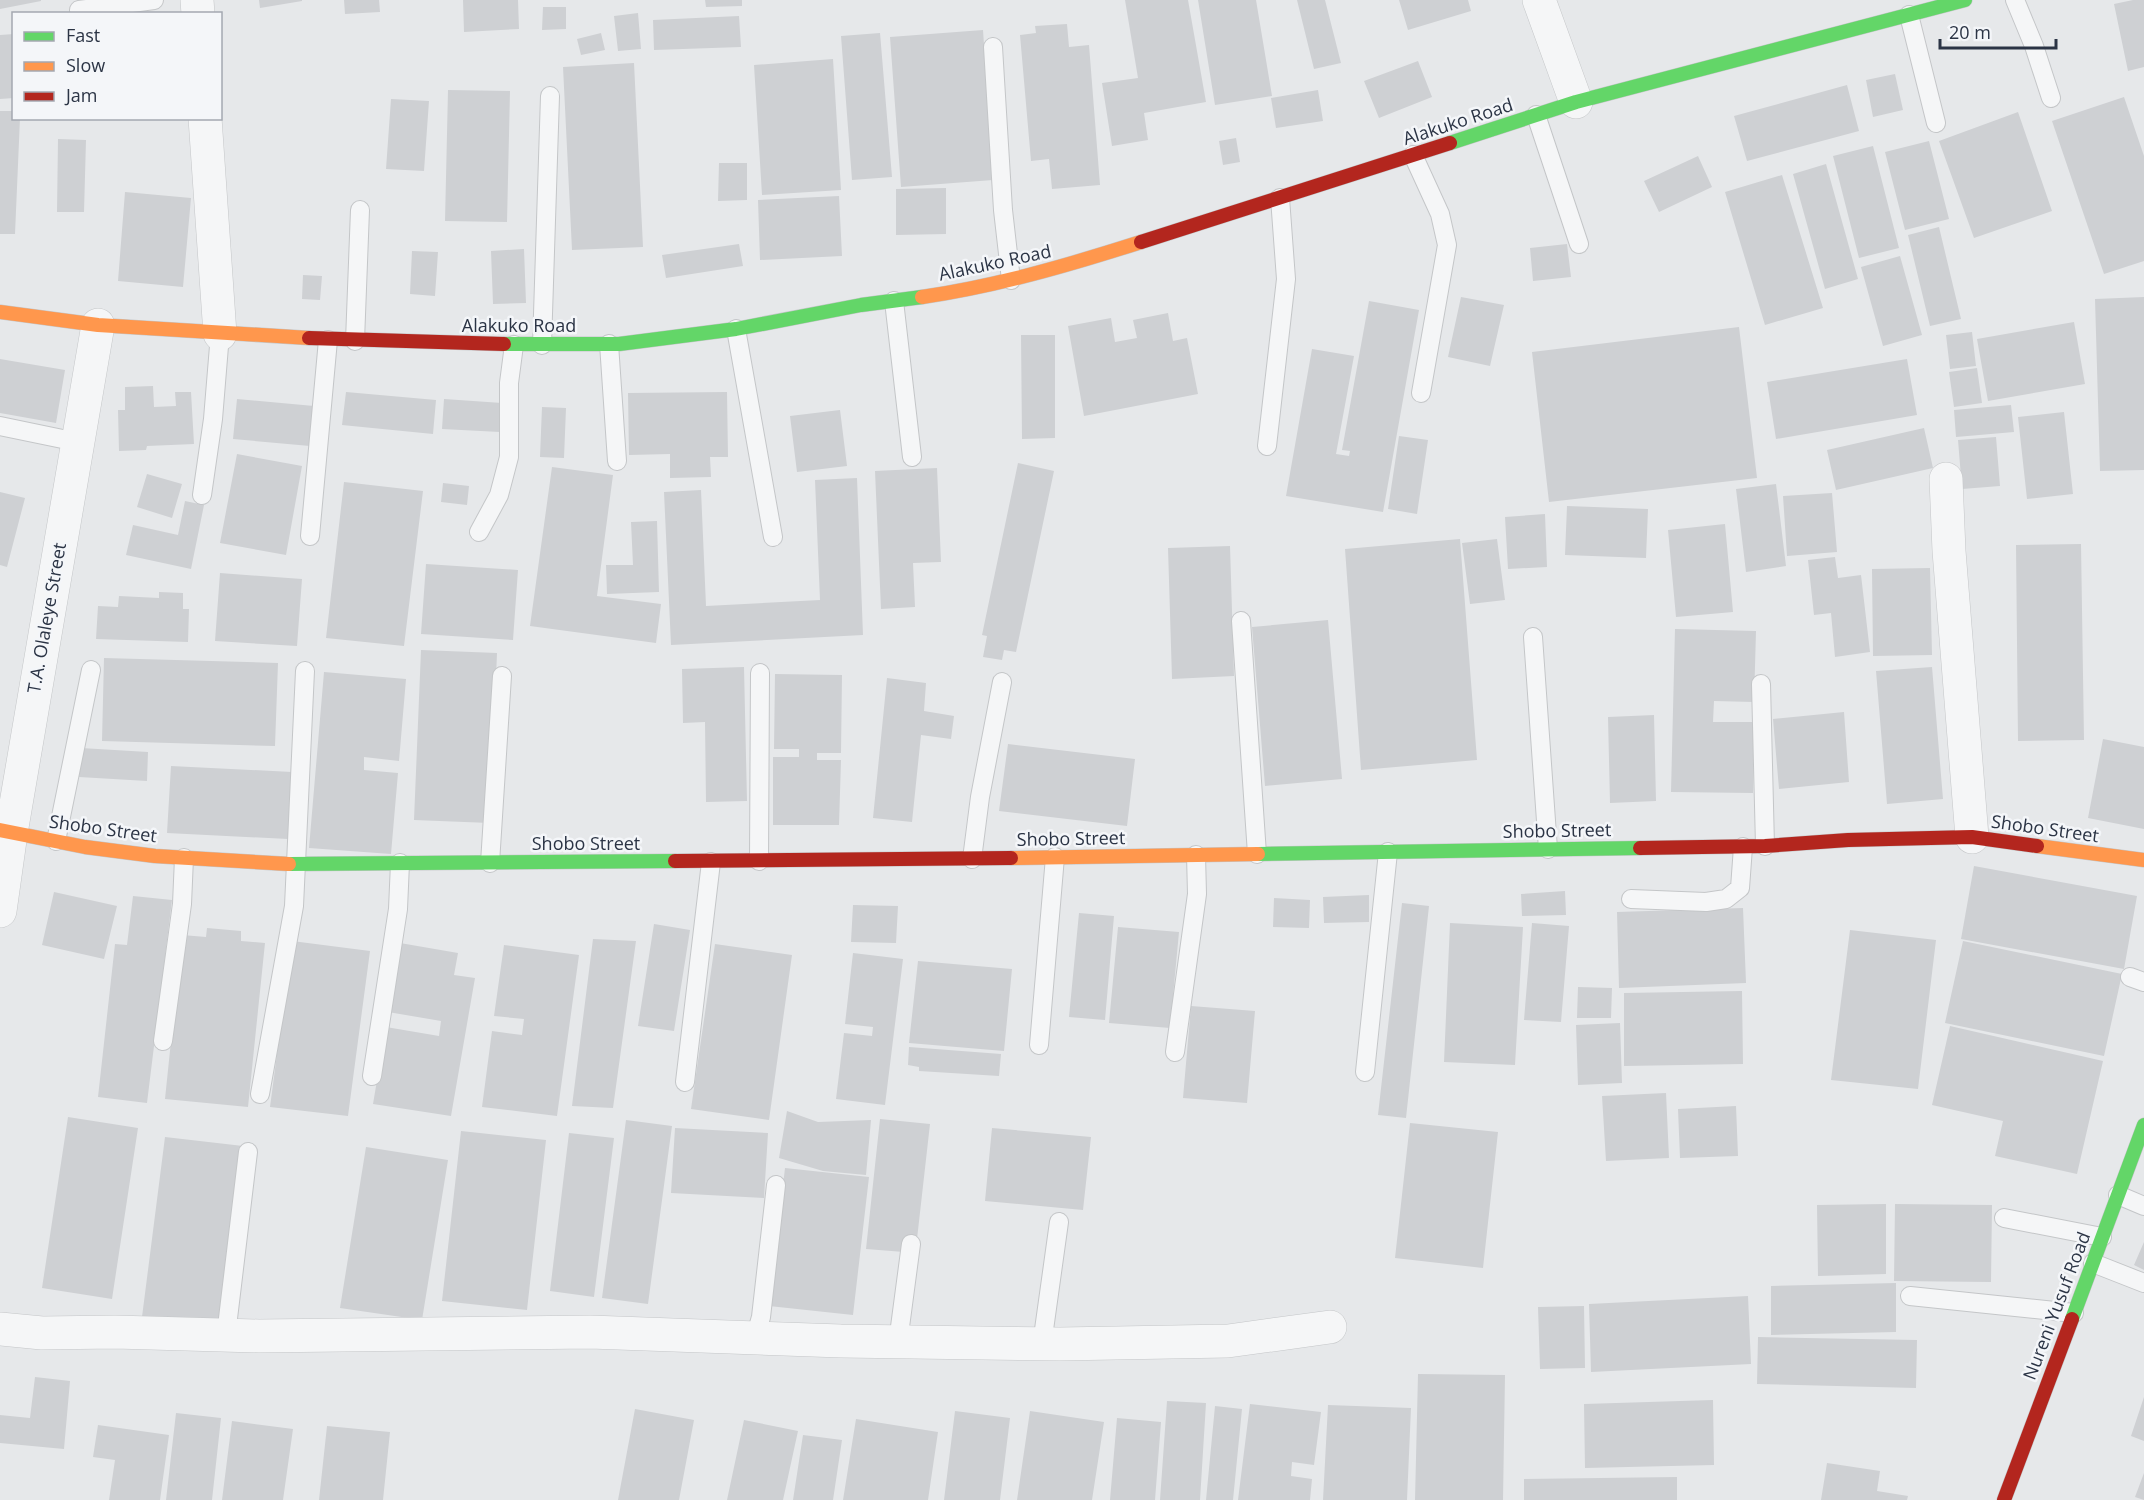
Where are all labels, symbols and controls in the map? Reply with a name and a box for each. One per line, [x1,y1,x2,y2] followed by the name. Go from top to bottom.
[12,12,222,120] legend
[1940,12,2056,50] scale bar
[1949,20,1991,44] text: 20 m
[66,23,100,47] text: Fast
[66,53,105,77] text: Slow
[64,83,98,107] text: Jam
[1400,92,1516,150] street label: Alakuko Road
[936,238,1053,286] street label: Alakuko Road
[462,313,576,337] street label: Alakuko Road
[21,541,71,695] street label: T.A. Olaleye Street
[48,809,159,847] street label: Shobo Street
[1990,809,2101,847] street label: Shobo Street
[1503,817,1611,843] street label: Shobo Street
[1017,825,1125,851] street label: Shobo Street
[532,831,640,855] street label: Shobo Street
[2017,1228,2095,1383] street label: Nureni Yusuf Road

